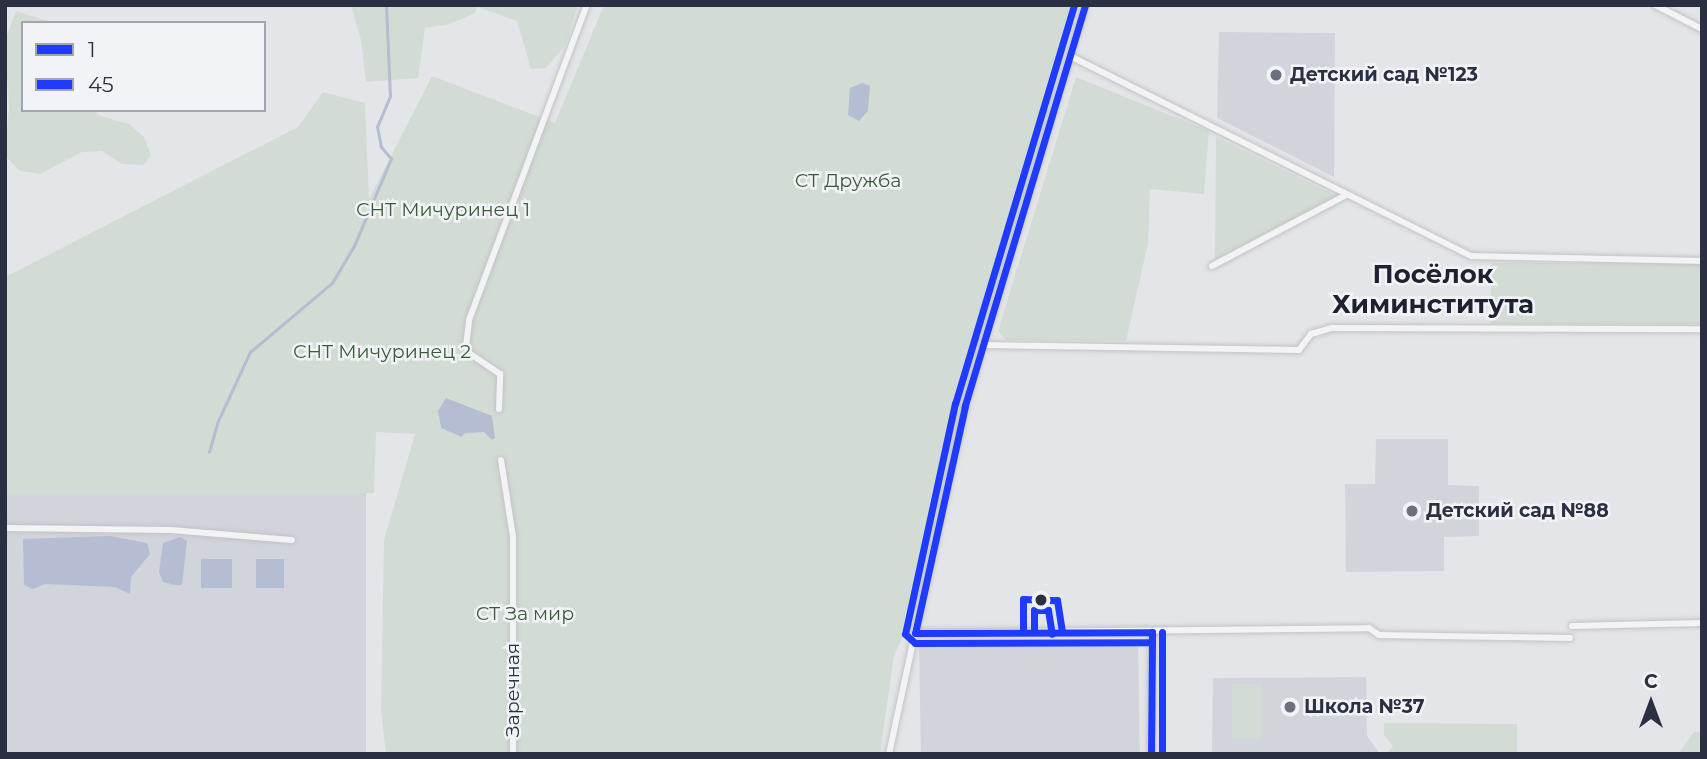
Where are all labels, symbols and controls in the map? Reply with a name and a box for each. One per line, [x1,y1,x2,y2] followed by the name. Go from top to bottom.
[21,21,266,112] legend
[88,37,96,62] text: 1
[1290,64,1478,86] place label: Детский сад №123
[1268,67,1284,83] marker: Детский сад №123
[88,72,114,97] text: 45
[795,170,901,192] park label: СТ Дружба
[356,199,530,221] park label: СНТ Мичуринец 1
[1332,259,1534,320] district label: Посёлок Химинститута
[293,341,471,363] park label: СНТ Мичуринец 2
[1426,500,1609,522] place label: Детский сад №88
[1404,503,1420,519] marker: Детский сад №88
[1034,593,1048,607] unlabelled marker
[476,603,574,625] park label: СТ За мир
[502,643,524,737] street label: Заречная
[1616,668,1686,738] north arrow
[1644,670,1658,693] text: С
[1304,696,1425,718] place label: Школа №37
[1282,699,1298,715] marker: Школа №37

